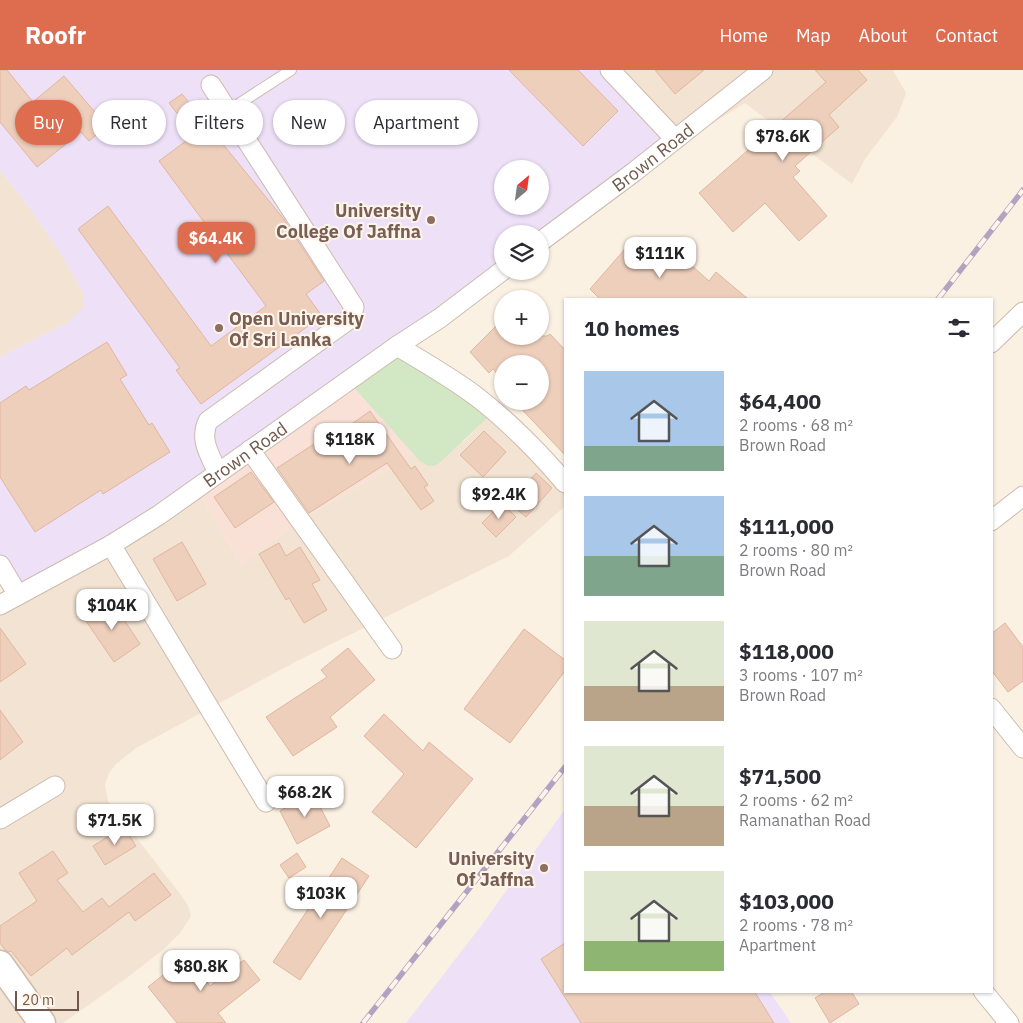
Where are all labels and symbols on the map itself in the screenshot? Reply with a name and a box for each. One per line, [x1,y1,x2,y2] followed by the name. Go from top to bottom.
[607,118,698,196] street label: Brown Road
[742,119,824,162] pin: $78.6K
[494,160,549,215] north arrow
[276,199,421,243] place label: University College Of Jaffna
[425,214,437,226] marker: University College Of Jaffna
[175,222,257,264] pin: $64.4K
[625,236,695,279] pin: $111K
[229,307,364,351] place label: Open University Of Sri Lanka
[213,322,225,334] marker: Open University Of Sri Lanka
[198,416,291,492] street label: Brown Road
[315,422,385,465] pin: $118K
[458,478,540,520] pin: $92.4K
[77,588,147,631] pin: $104K
[264,776,346,818] pin: $68.2K
[74,804,156,846] pin: $71.5K
[448,847,534,891] place label: University Of Jaffna
[538,862,550,874] marker: University Of Jaffna
[286,876,356,919] pin: $103K
[160,950,242,992] pin: $80.8K
[15,988,79,1011] scale bar

